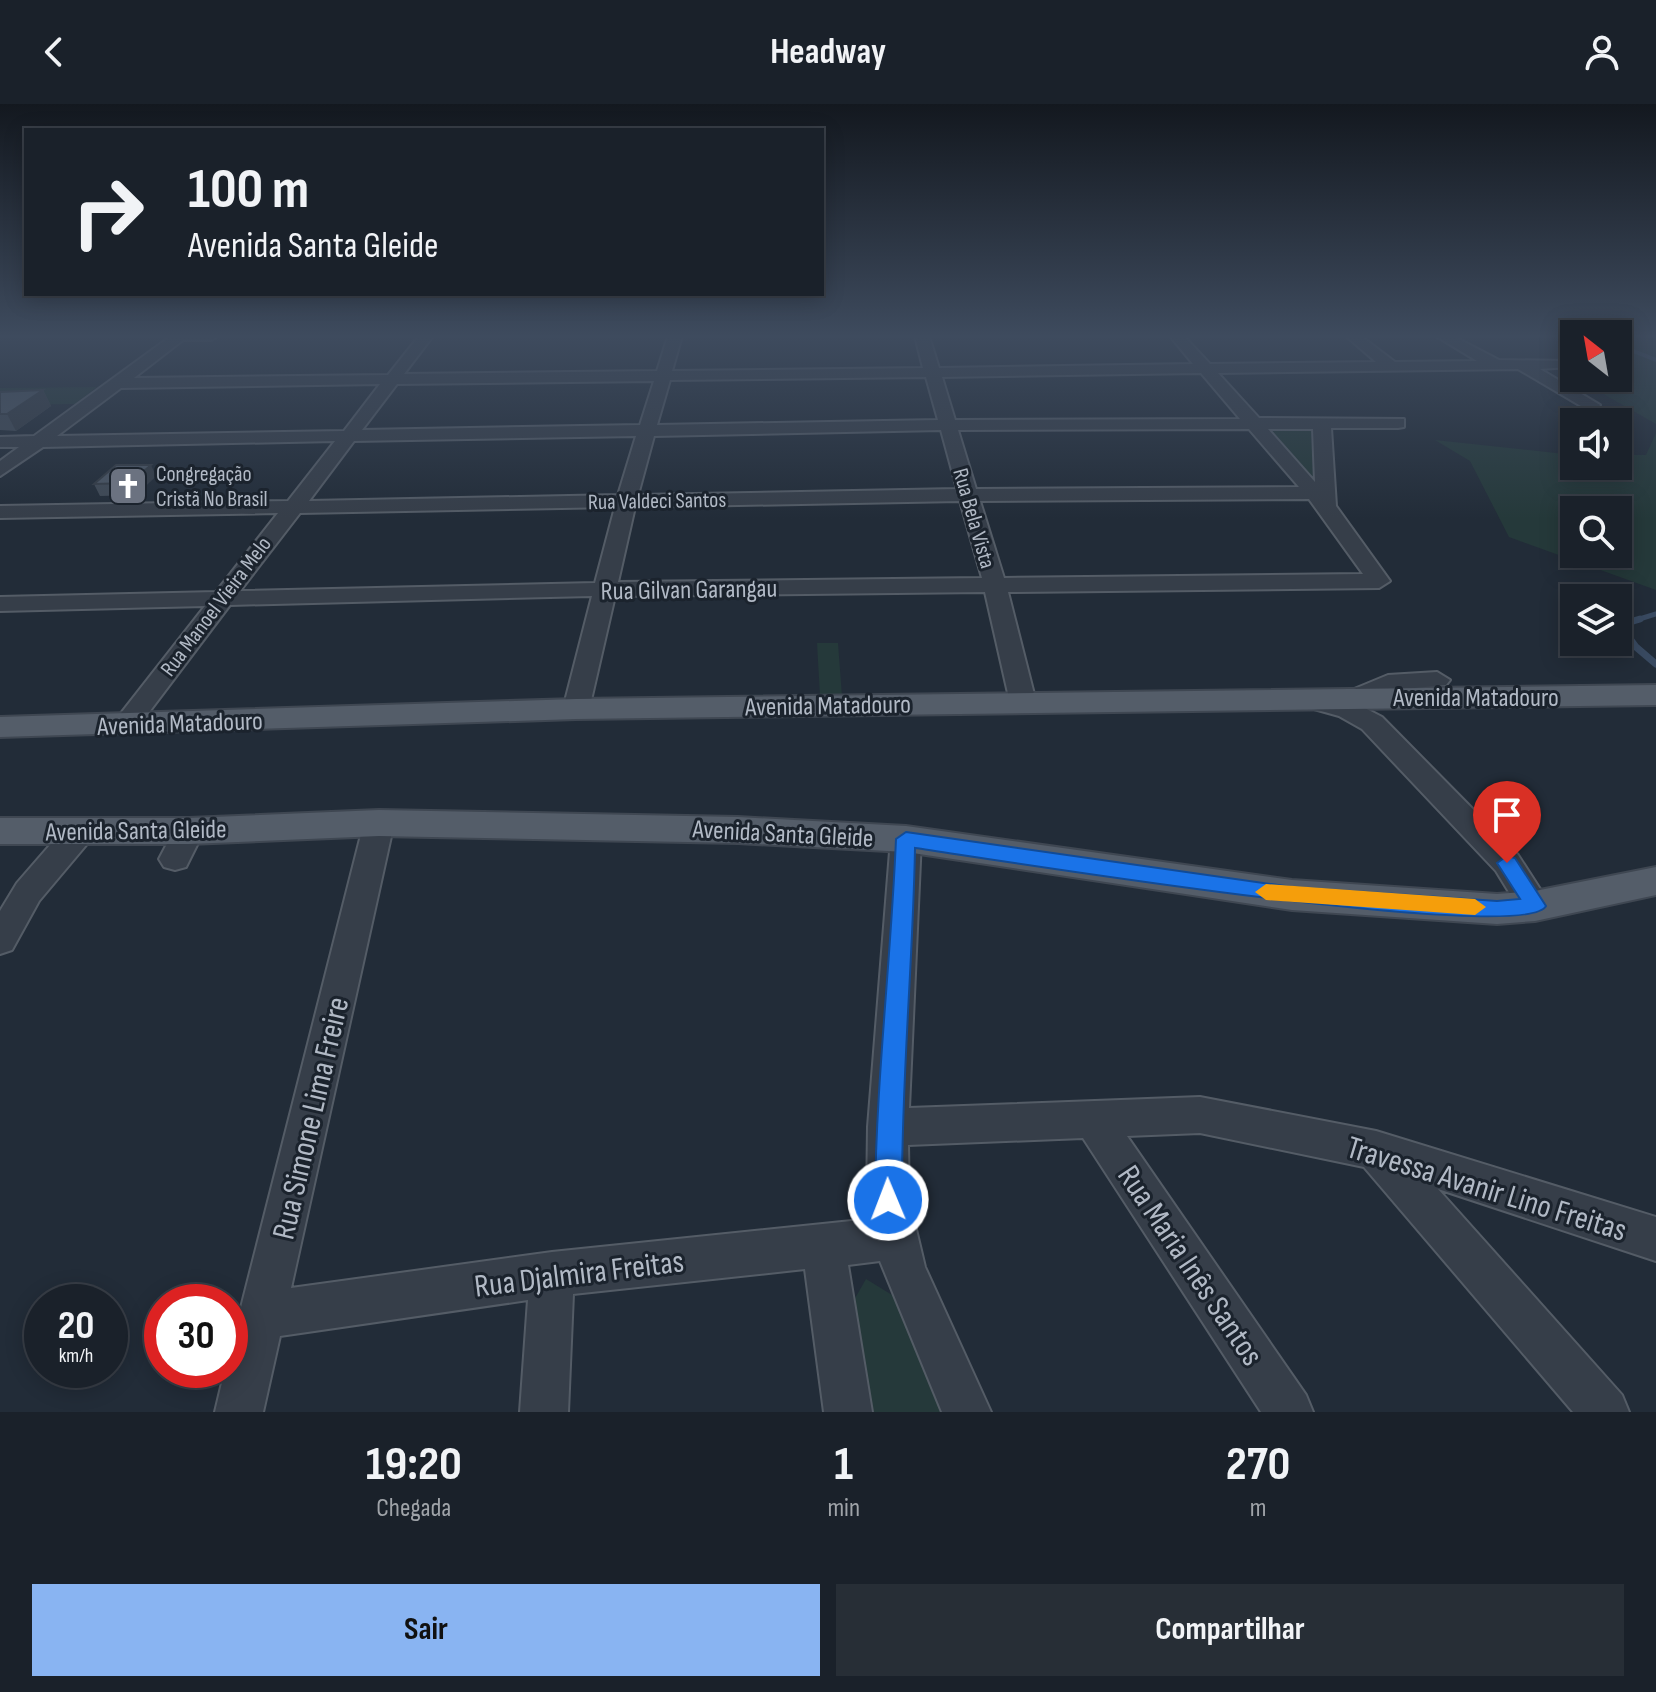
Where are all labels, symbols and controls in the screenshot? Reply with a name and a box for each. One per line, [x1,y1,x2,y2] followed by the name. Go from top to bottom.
[32,30,76,74] icon: back
[1580,30,1624,74] icon: person
[770,31,886,74] text: Headway
[188,157,309,224] text: 100 m
[56,160,160,264] icon: right
[188,225,439,268] text: Avenida Santa Gleide
[1560,320,1632,392] north arrow
[1560,320,1632,656] map controls
[1560,408,1632,480] button: sound
[156,461,268,513] place label: Congregação Cristã No Brasil
[107,465,149,507] church icon: Congregação Cristã No Brasil
[946,465,1001,572] street label: Rua Bela Vista
[588,487,727,516] street label: Rua Valdeci Santos
[1560,496,1632,568] button: search
[155,532,277,682] street label: Rua Manoel Vieira Melo
[600,573,778,608] street label: Rua Gilvan Garangau
[1560,584,1632,656] button: layers
[1392,683,1559,714] street label: Avenida Matadouro
[744,690,911,723] street label: Avenida Matadouro
[96,706,263,743] street label: Avenida Matadouro
[1473,781,1541,863] pin
[1485,793,1529,837] icon: arrive
[44,814,227,849] street label: Avenida Santa Gleide
[691,814,874,855] street label: Avenida Santa Gleide
[265,993,358,1243] street label: Rua Simone Lima Freire
[1342,1128,1631,1251] street label: Travessa Avanir Lino Freitas
[846,1158,930,1242] position arrow
[1108,1158,1271,1373] street label: Rua Maria Inês Santos
[472,1242,686,1307] street label: Rua Djalmira Freitas
[144,1284,248,1388] speed limit sign: 30
[58,1302,94,1350] text: 20
[59,1344,93,1368] text: km/h
[366,1436,462,1493] text: 19:20
[834,1436,853,1493] text: 1
[1226,1436,1290,1493] text: 270
[376,1493,451,1524] text: Chegada
[827,1493,860,1524] text: min
[1250,1493,1266,1524] text: m
[32,1584,820,1676] button: Sair
[836,1584,1624,1676] button: Compartilhar

